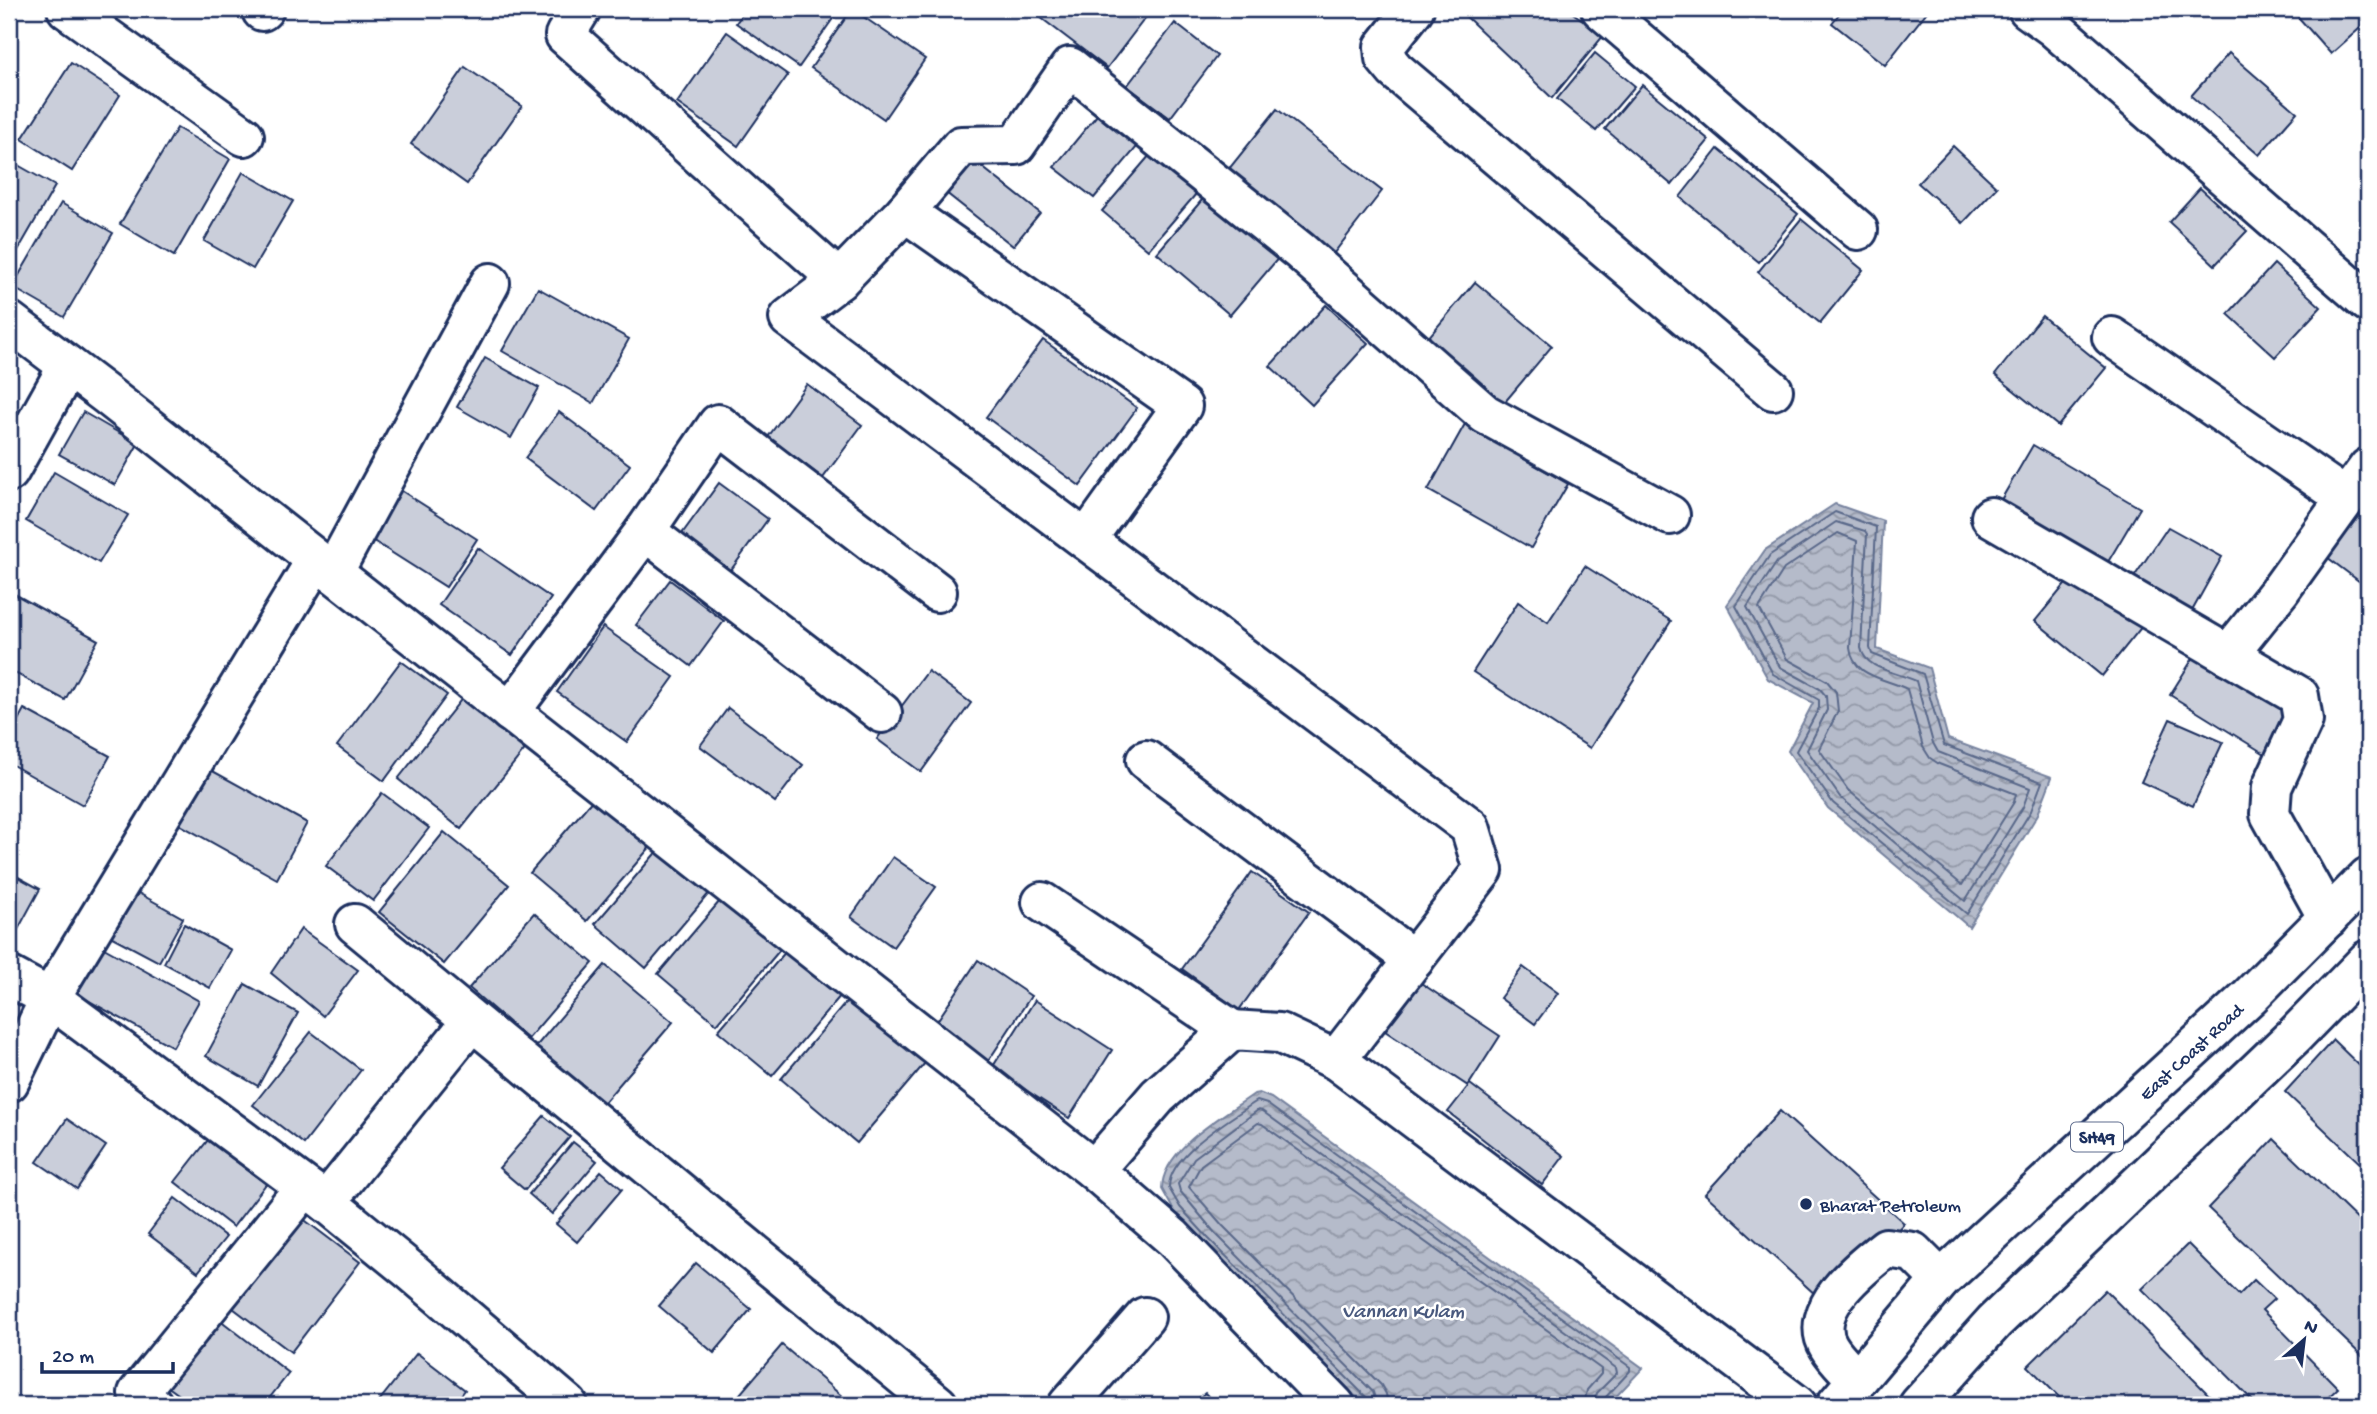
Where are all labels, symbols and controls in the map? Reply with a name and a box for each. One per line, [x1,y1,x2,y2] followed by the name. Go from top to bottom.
[2136,999,2251,1107] street label: East Coast Road
[2071,1122,2123,1152] road number: SH49
[1798,1196,1814,1212] marker: Bharat Petroleum
[1819,1196,1962,1219] place label: Bharat Petroleum
[1342,1301,1464,1326] water label: Vannan Kulam
[2268,1306,2338,1376] north arrow
[2299,1315,2321,1341] text: N
[42,1330,173,1374] scale bar
[52,1346,94,1371] text: 20 m

